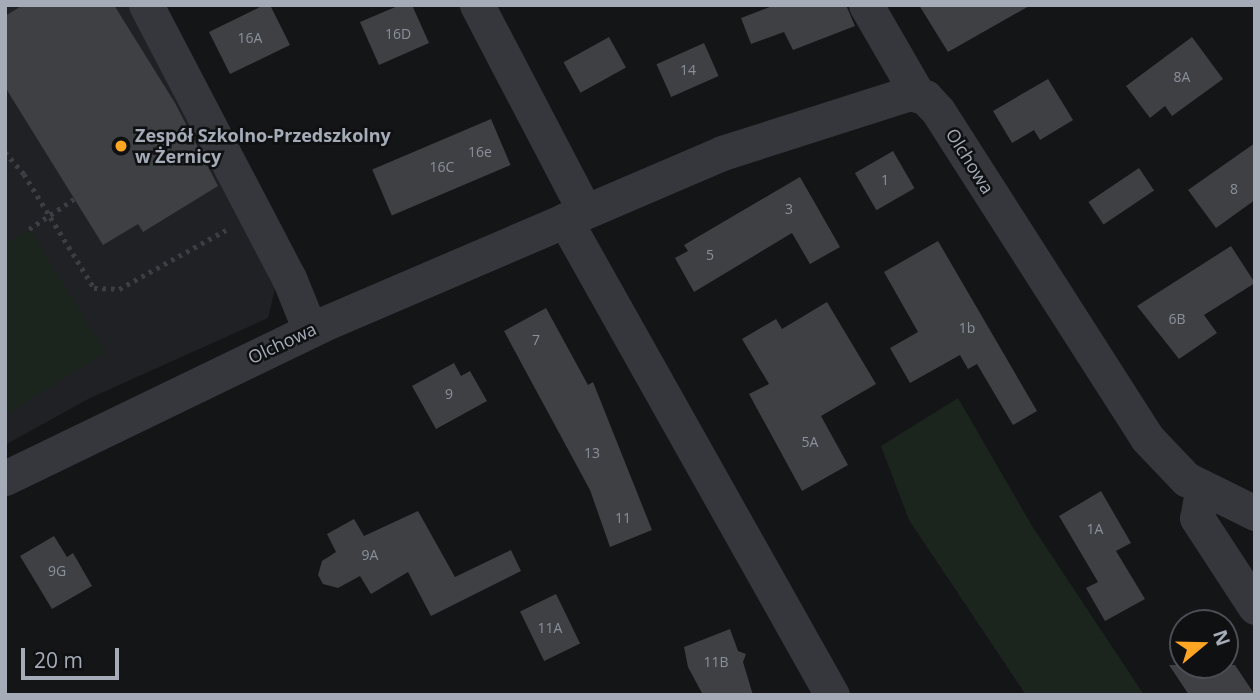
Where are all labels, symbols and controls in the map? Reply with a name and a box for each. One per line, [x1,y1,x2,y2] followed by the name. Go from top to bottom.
[385,26,411,42] house number: 16D
[238,30,262,46] house number: 16A
[680,62,696,78] house number: 14
[1174,69,1190,85] house number: 8A
[942,124,998,198] street label: Olchowa
[135,125,391,168] place label: Zespół Szkolno-Przedszkolny w Żernicy
[113,138,129,154] marker: Zespół Szkolno-Przedszkolny w Żernicy
[468,144,492,160] house number: 16e
[430,159,454,175] house number: 16C
[881,172,889,188] house number: 1
[1230,181,1238,197] house number: 8
[785,201,793,217] house number: 3
[706,247,714,263] house number: 5
[1168,311,1186,327] house number: 6B
[244,318,320,368] street label: Olchowa
[959,320,975,336] house number: 1b
[532,332,540,348] house number: 7
[445,386,453,402] house number: 9
[802,434,818,450] house number: 5A
[584,445,600,461] house number: 13
[615,510,631,526] house number: 11
[1087,521,1103,537] house number: 1A
[362,547,378,563] house number: 9A
[48,563,66,579] house number: 9G
[1169,609,1239,679] north arrow
[538,620,562,636] house number: 11A
[1207,626,1237,649] text: N
[24,634,122,678] scale bar
[34,646,83,674] text: 20 m
[703,654,729,670] house number: 11B

